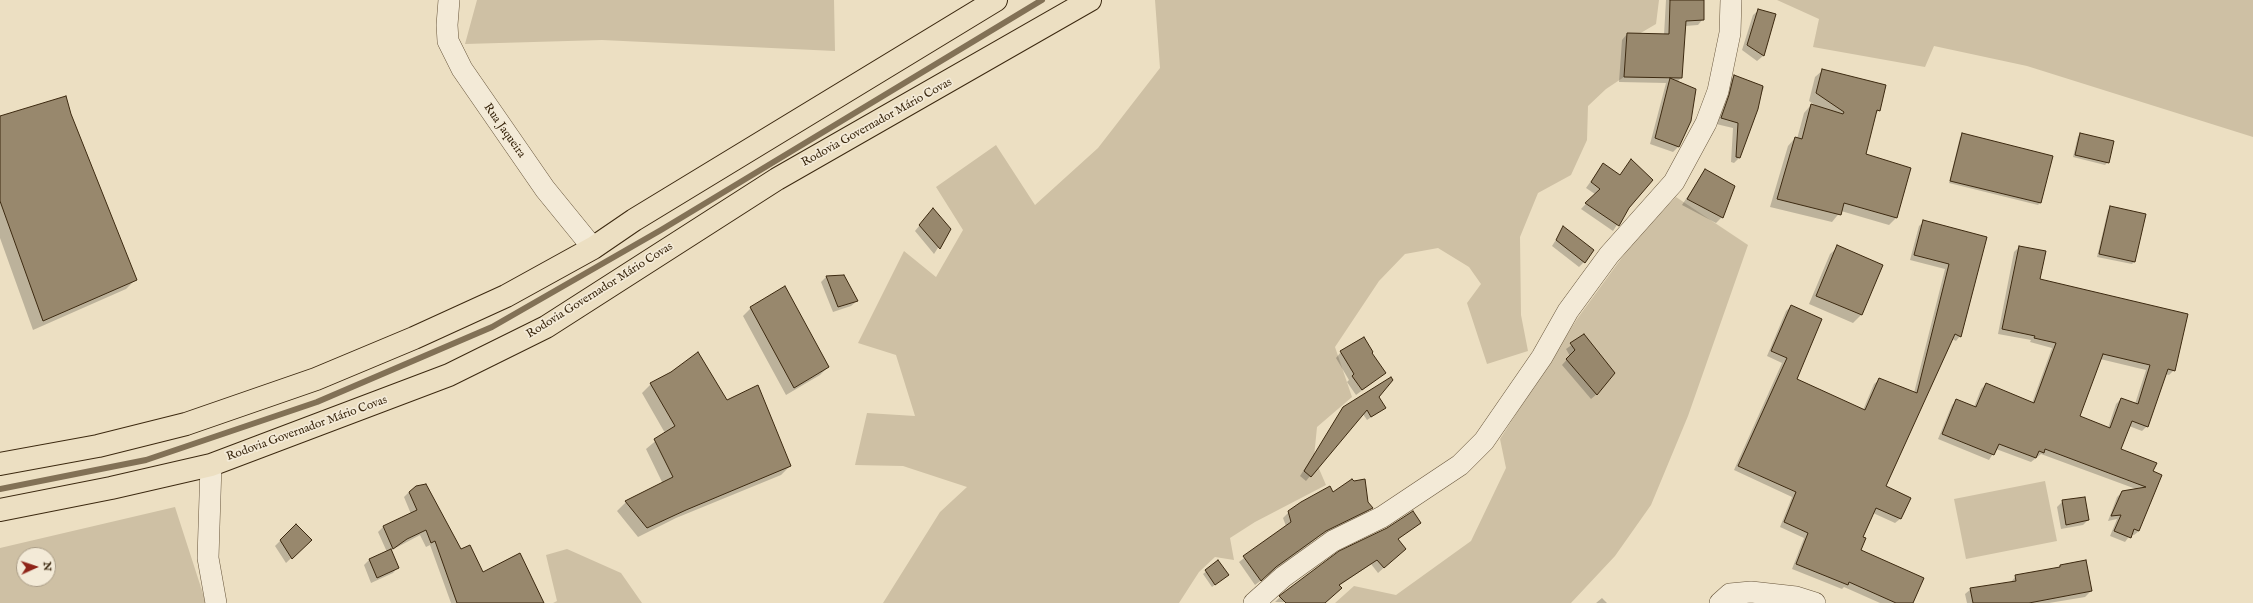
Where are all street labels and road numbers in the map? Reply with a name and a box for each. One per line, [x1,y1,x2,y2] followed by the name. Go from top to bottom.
[799,76,955,170] street label: Rodovia Governador Mário Covas
[480,101,528,161] street label: Rua Jaqueira
[524,240,676,342] street label: Rodovia Governador Mário Covas
[225,393,389,465] street label: Rodovia Governador Mário Covas

